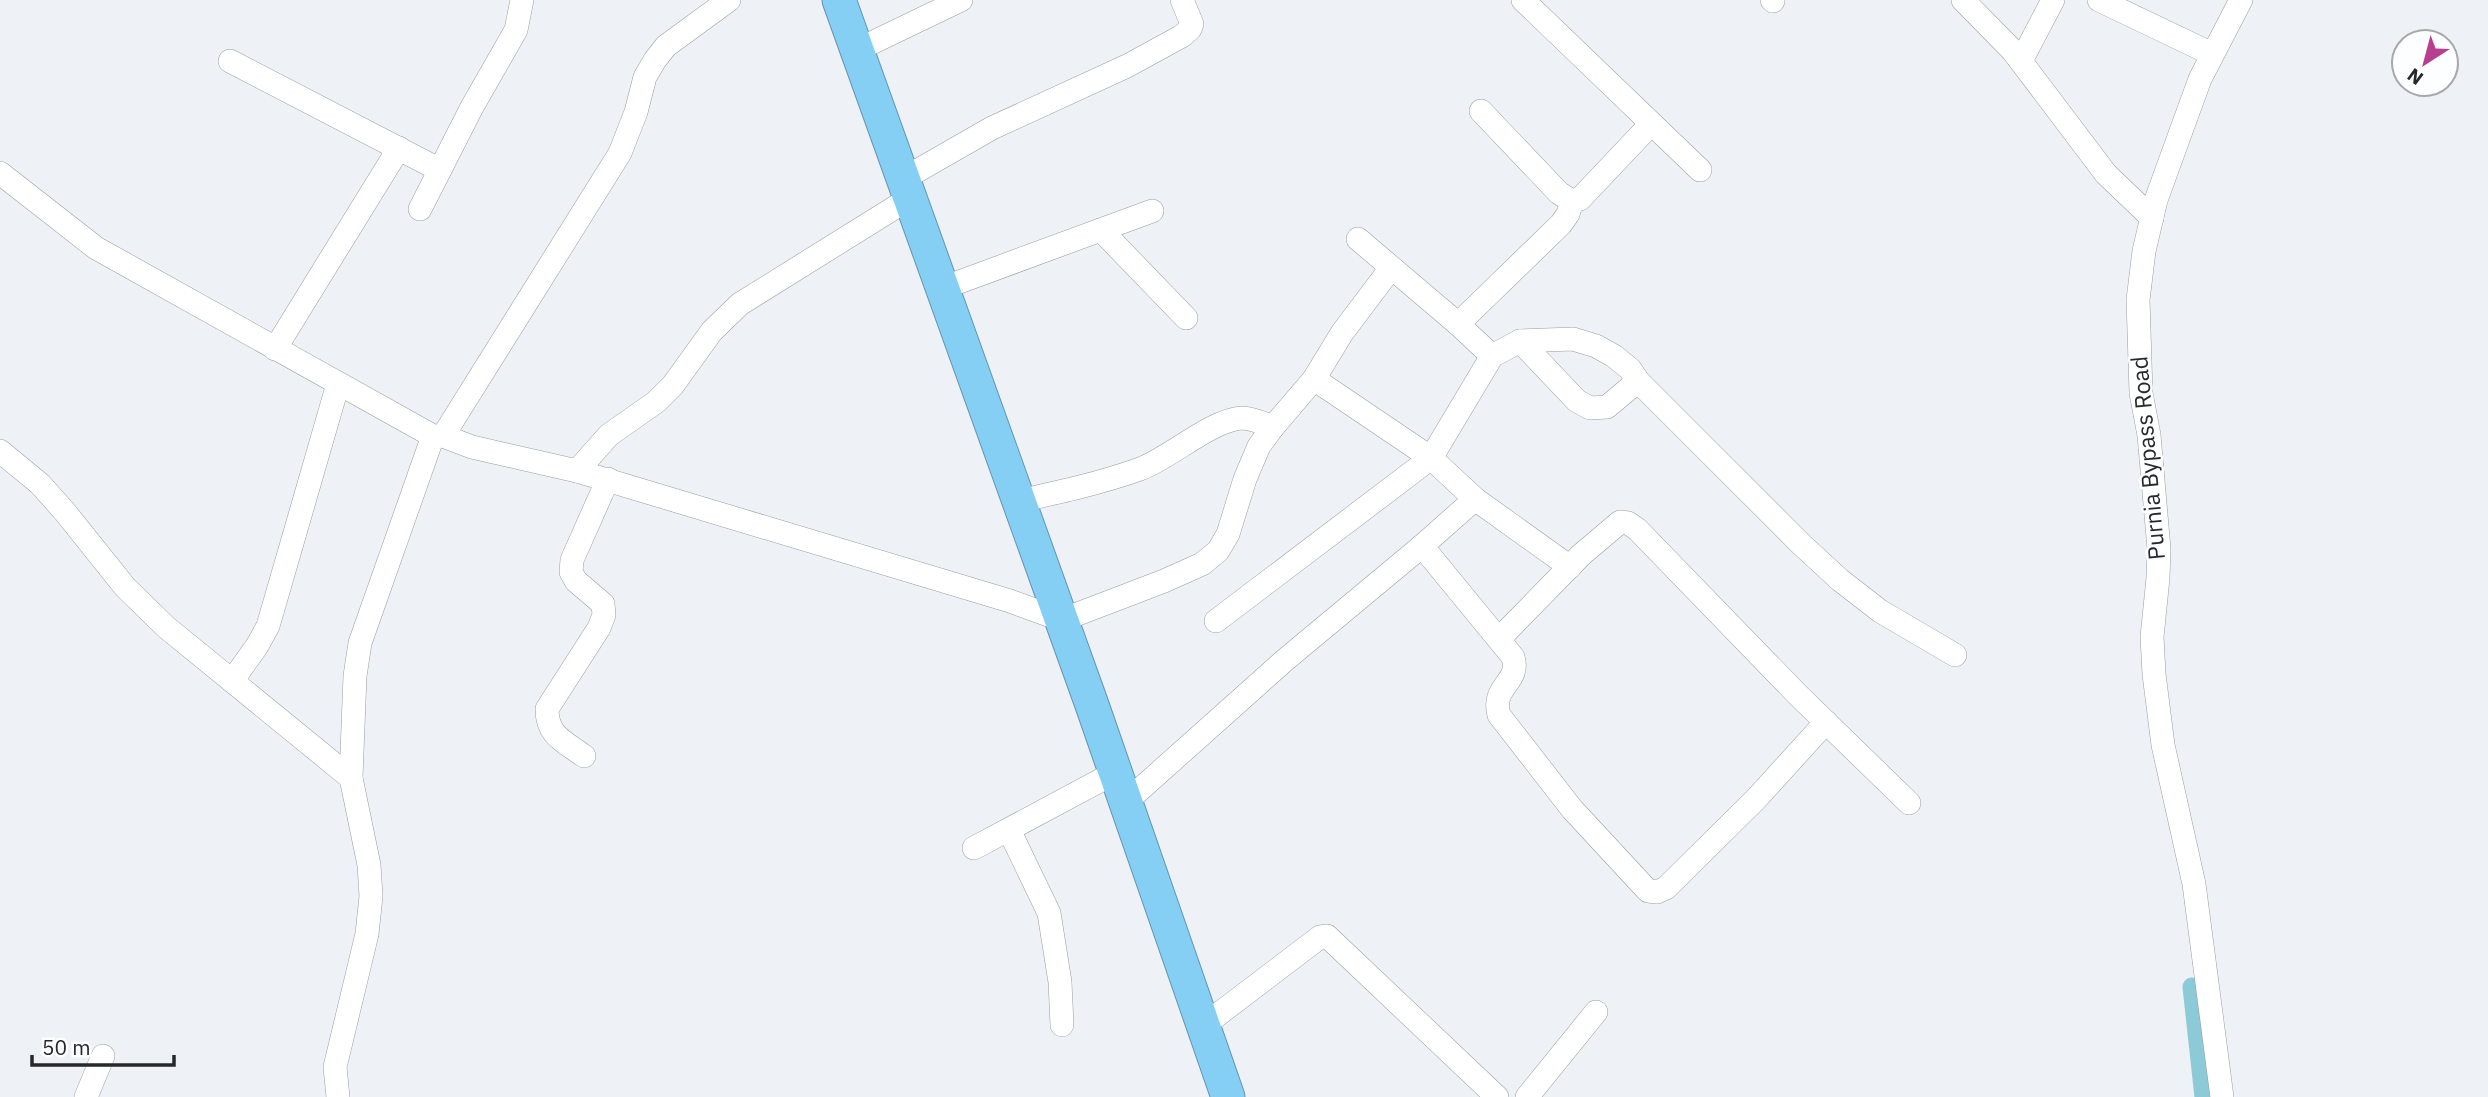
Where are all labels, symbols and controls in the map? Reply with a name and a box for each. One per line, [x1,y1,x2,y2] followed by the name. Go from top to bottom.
[2390,28,2460,98] north arrow
[2402,63,2428,91] text: N
[2123,355,2171,561] street label: Purnia Bypass Road
[32,1024,173,1068] scale bar
[42,1033,91,1061] text: 50 m

